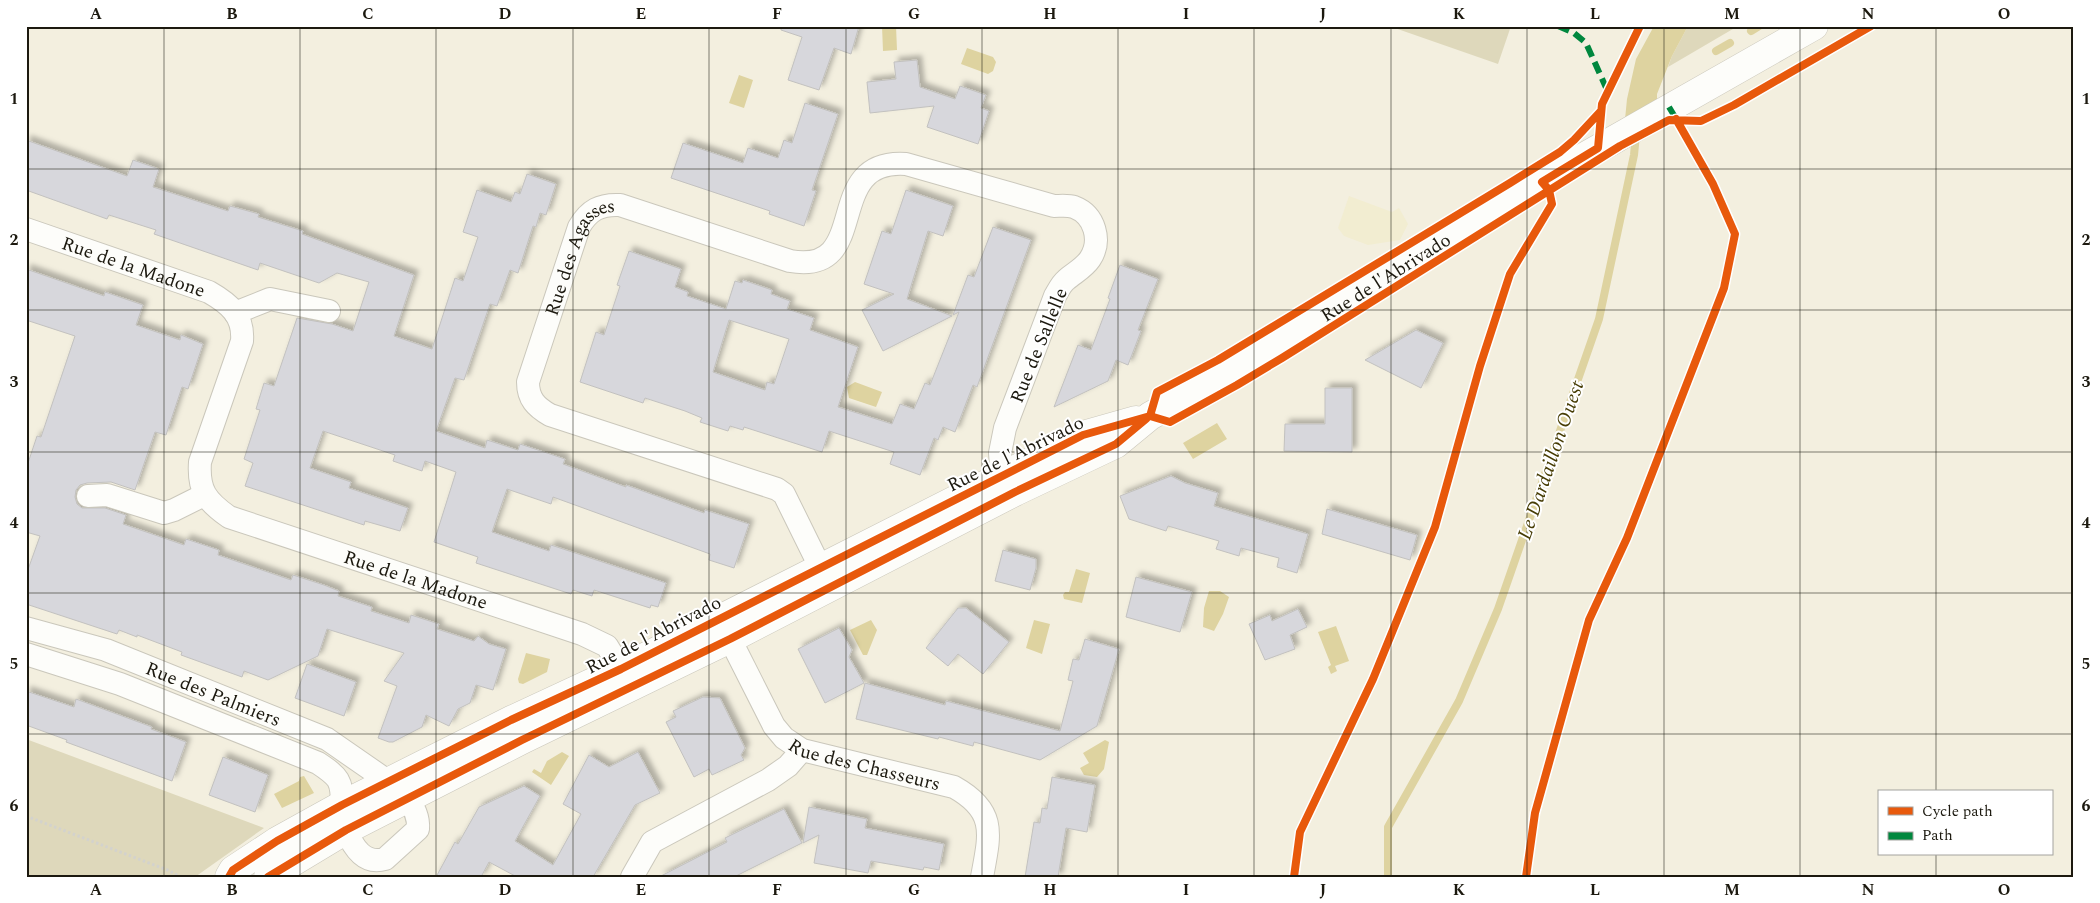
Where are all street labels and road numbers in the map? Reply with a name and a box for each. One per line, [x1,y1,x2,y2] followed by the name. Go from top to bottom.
[538,192,616,320] street label: Rue des Agasses
[1315,226,1457,330] street label: Rue de l'Abrivado
[58,229,209,306] street label: Rue de la Madone
[1003,284,1076,408] street label: Rue de Sallelle
[942,409,1089,500] street label: Rue de l'Abrivado
[340,543,491,618] street label: Rue de la Madone
[581,589,727,682] street label: Rue de l'Abrivado
[141,654,285,735] street label: Rue des Palmiers
[782,732,943,799] street label: Rue des Chasseurs

